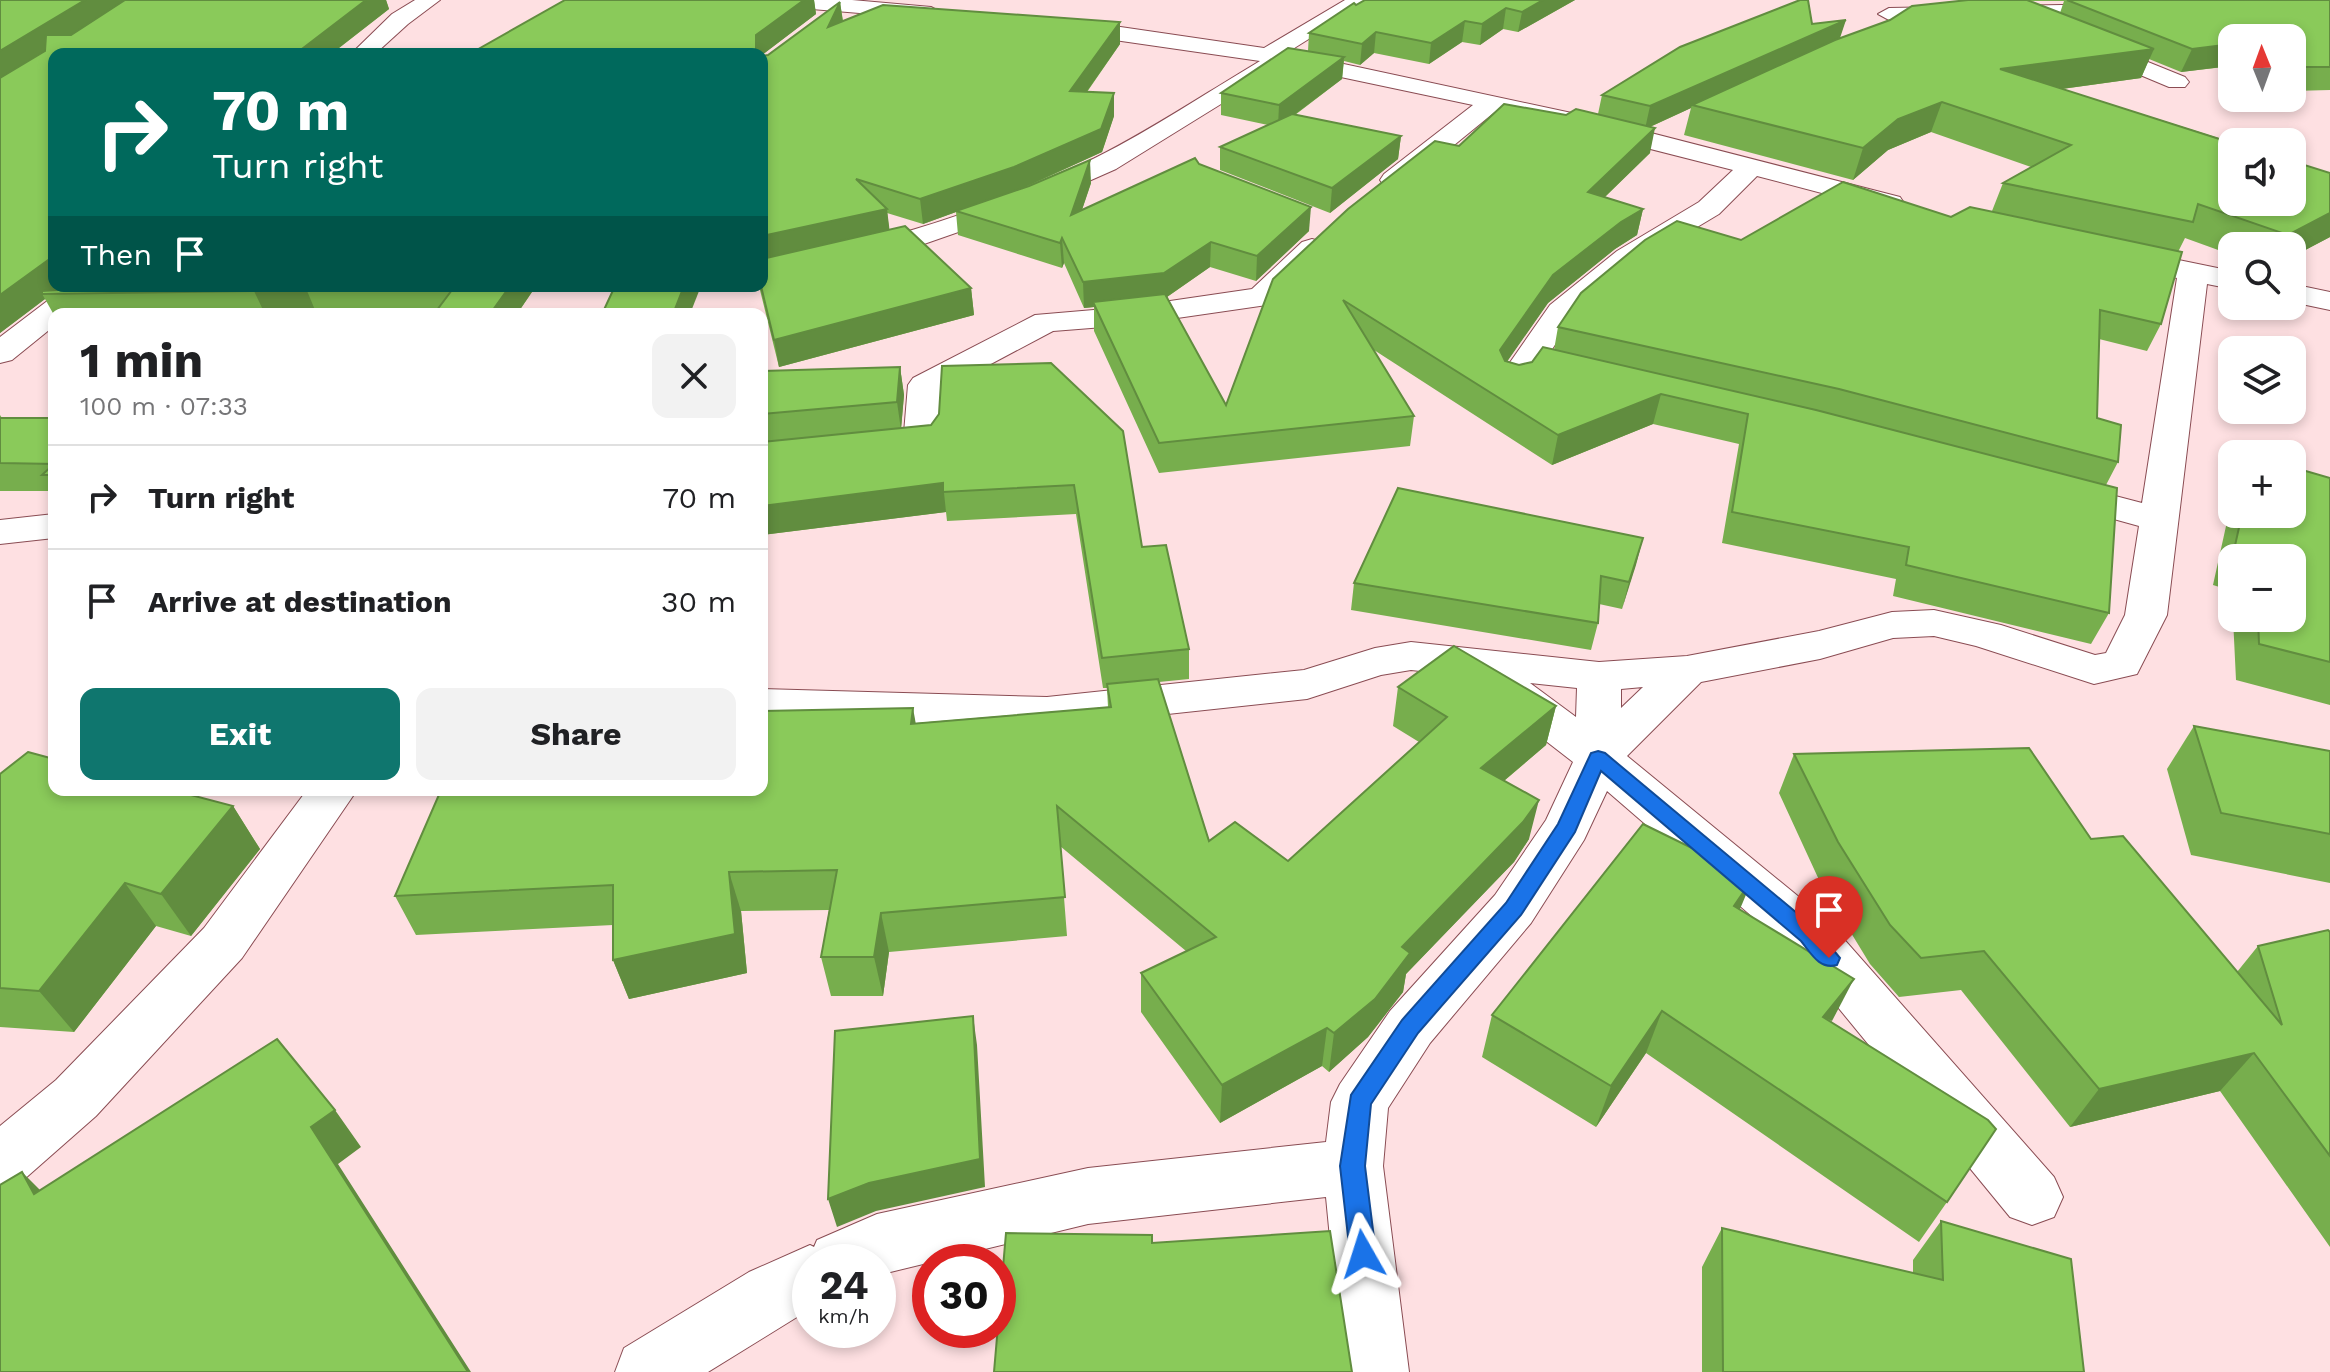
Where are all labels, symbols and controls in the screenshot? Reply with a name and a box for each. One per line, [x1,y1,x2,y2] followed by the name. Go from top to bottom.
[2218,24,2306,112] north arrow
[2218,24,2306,632] map controls
[212,78,349,144] text: 70 m
[80,80,184,184] icon: right
[2218,128,2306,216] button: sound
[212,145,383,187] text: Turn right
[168,232,212,276] icon: arrive
[2218,232,2306,320] button: search
[80,237,152,272] text: Then
[80,332,203,389] text: 1 min
[652,334,736,418] button: close
[2218,336,2306,424] button: layers
[80,391,248,421] text: 100 m · 07:33
[2218,440,2306,528] button: +
[80,475,124,519] icon: right
[148,480,294,515] text: Turn right
[662,480,736,515] text: 70 m
[2218,544,2306,632] button: −
[80,579,124,623] icon: arrive
[148,584,452,619] text: Arrive at destination
[661,584,736,619] text: 30 m
[80,688,400,780] button: Exit
[416,688,736,780] button: Share
[1795,876,1863,958] pin
[1807,888,1851,932] icon: arrive
[1321,1212,1405,1296] position arrow
[912,1244,1016,1348] speed limit sign: 30
[819,1262,869,1309] text: 24
[818,1304,870,1328] text: km/h

